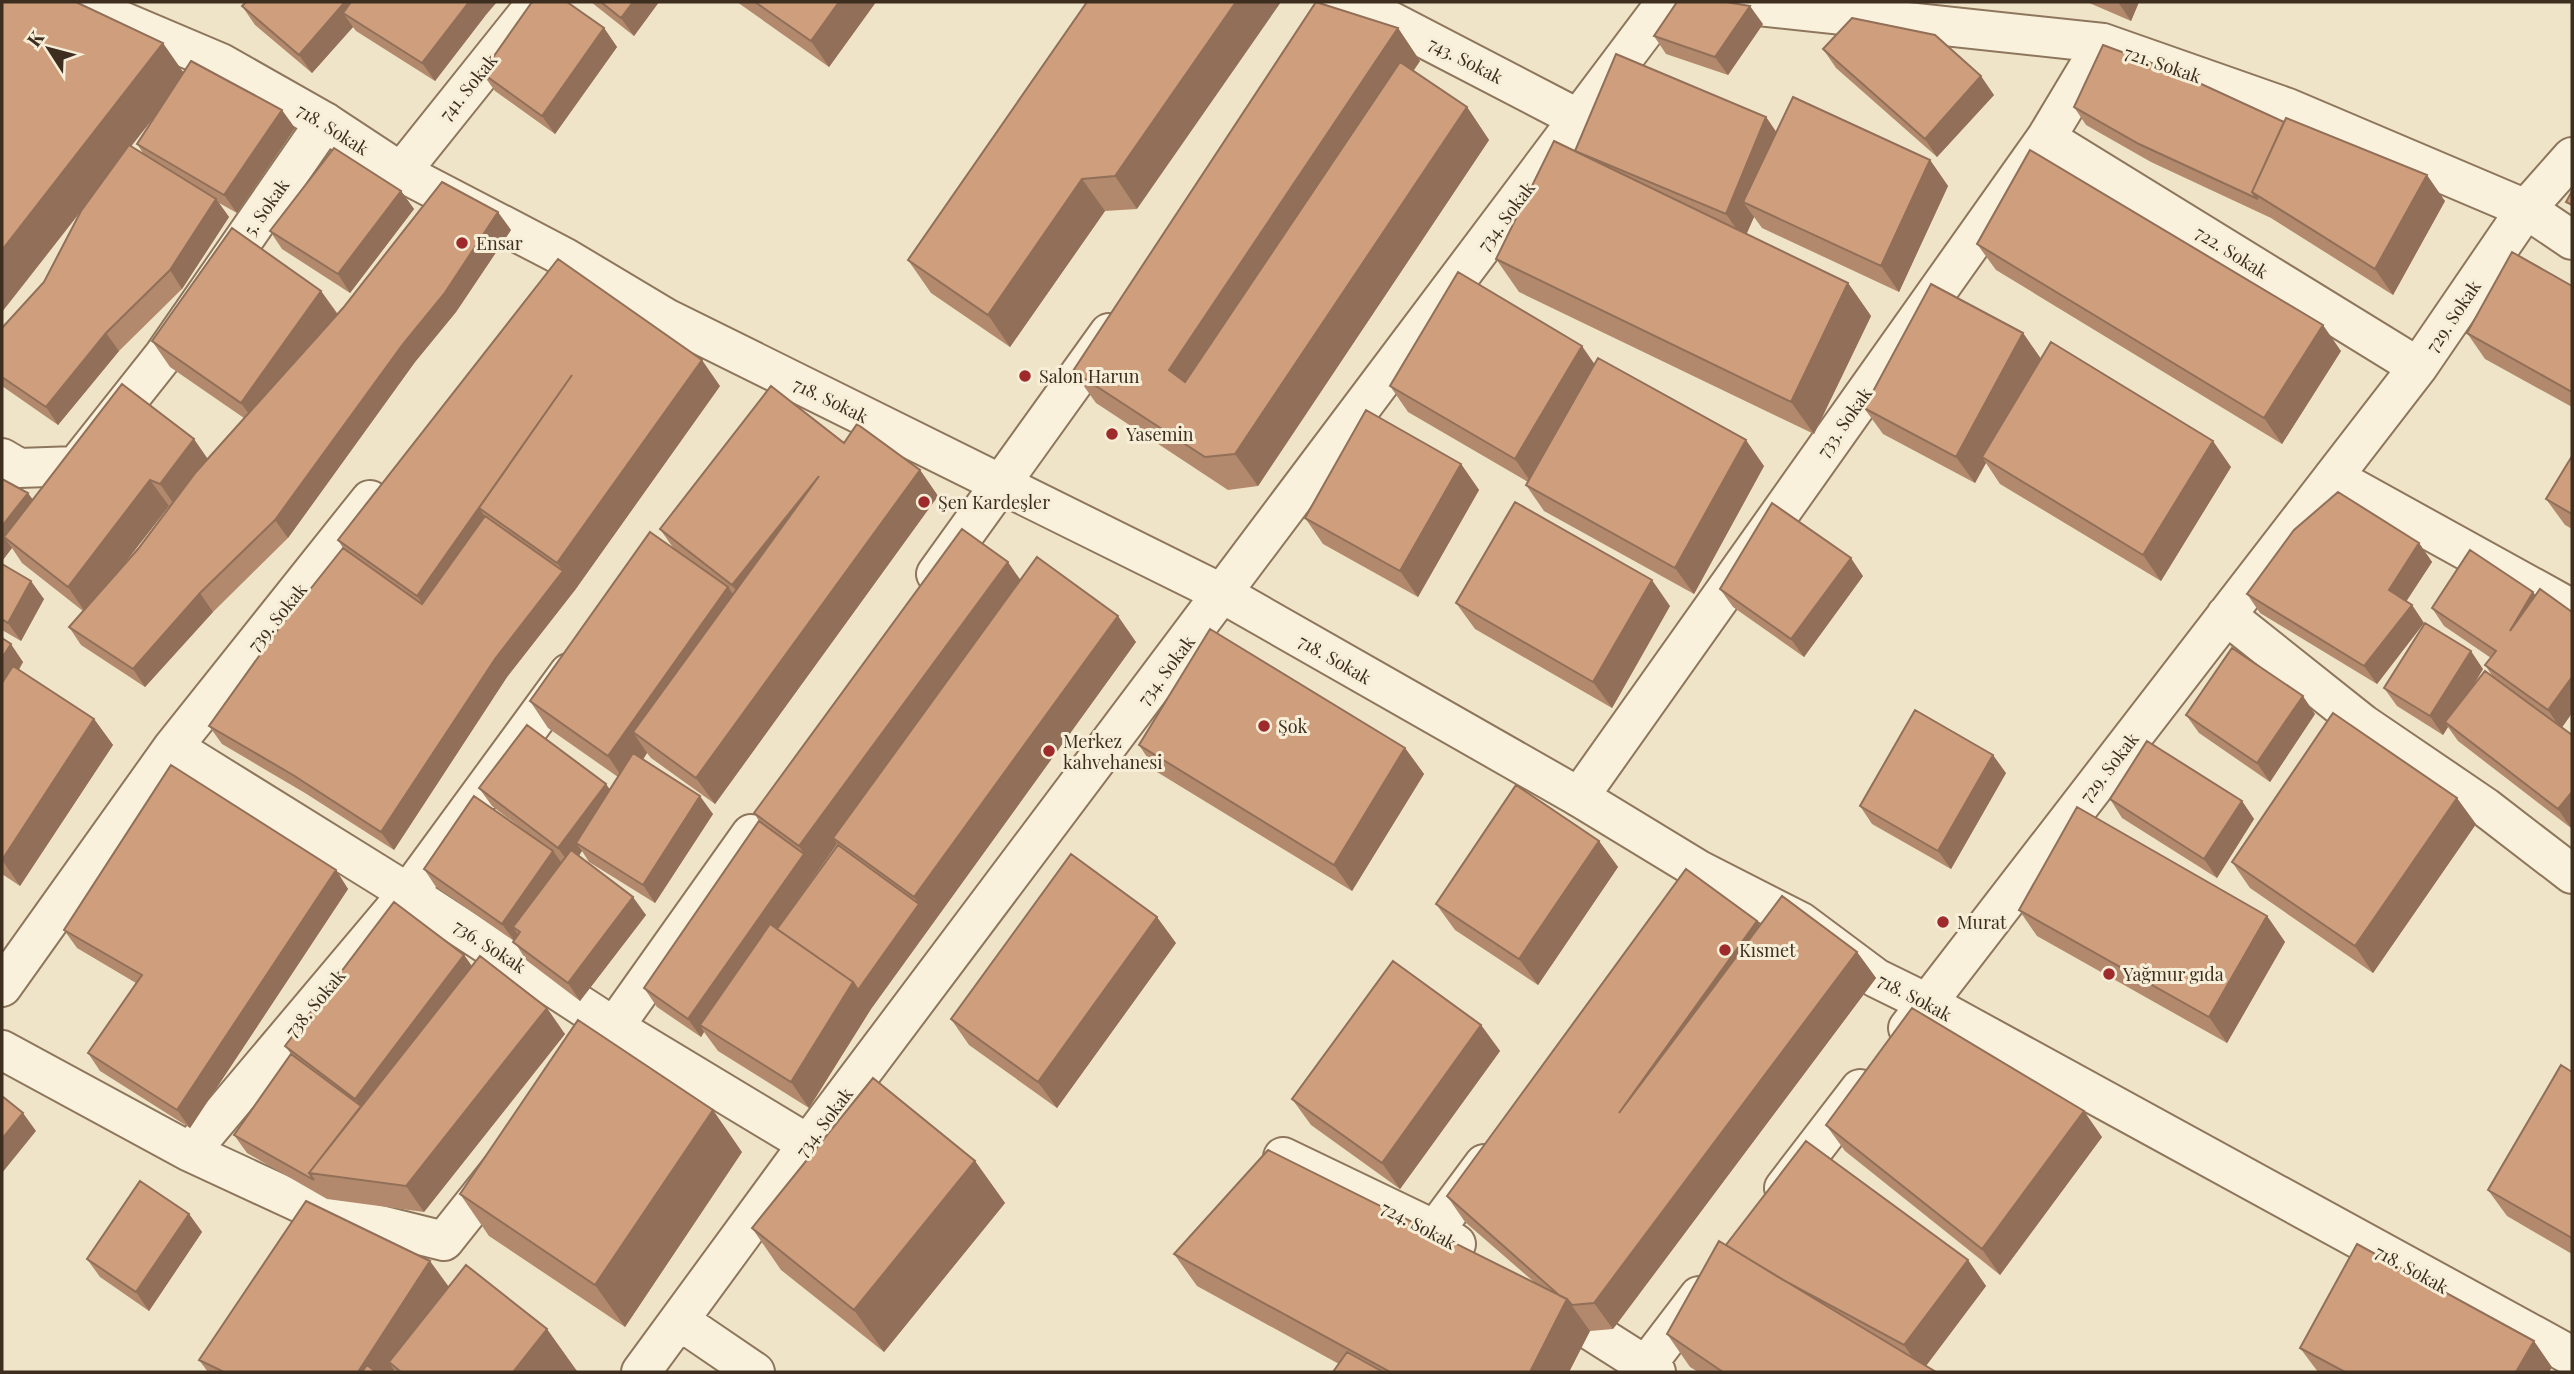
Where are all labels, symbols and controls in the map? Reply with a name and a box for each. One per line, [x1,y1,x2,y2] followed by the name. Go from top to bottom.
[14,14,84,84] north arrow
[20,25,49,52] text: K
[1425,31,1507,89] street label: 743. Sokak
[2121,40,2205,88] street label: 721. Sokak
[434,49,502,125] street label: 741. Sokak
[293,98,374,161] street label: 718. Sokak
[238,174,294,240] street label: 5. Sokak
[1472,176,1540,256] street label: 734. Sokak
[2191,220,2273,284] street label: 722. Sokak
[476,231,523,255] place label: Ensar
[454,235,470,251] marker: Ensar
[2420,275,2486,357] street label: 729. Sokak
[1039,364,1140,388] place label: Salon Harun
[1017,368,1033,384] marker: Salon Harun
[790,372,872,428] street label: 718. Sokak
[1811,382,1877,462] street label: 733. Sokak
[1125,422,1194,446] place label: Yasemin
[1104,426,1120,442] marker: Yasemin
[938,490,1050,514] place label: Şen Kardeşler
[916,494,932,510] marker: Şen Kardeşler
[242,578,312,656] street label: 739. Sokak
[1294,629,1376,690] street label: 718. Sokak
[1132,630,1200,710] street label: 734. Sokak
[1278,714,1307,738] place label: Şok
[1256,718,1272,734] marker: Şok
[2074,727,2144,807] street label: 729. Sokak
[1063,729,1163,774] place label: Merkez kahvehanesi
[1041,743,1057,759] marker: Merkez kahvehanesi
[1957,910,2007,934] place label: Murat
[449,914,531,978] street label: 736. Sokak
[1935,914,1951,930] marker: Murat
[1739,938,1796,962] place label: Kısmet
[1717,942,1733,958] marker: Kısmet
[2122,962,2224,986] place label: Yağmur gıda
[280,964,351,1042] street label: 738. Sokak
[2101,966,2117,982] marker: Yağmur gıda
[1874,968,1956,1026] street label: 718. Sokak
[790,1082,858,1162] street label: 734. Sokak
[1377,1195,1461,1255] street label: 724. Sokak
[2371,1239,2453,1299] street label: 718. Sokak

